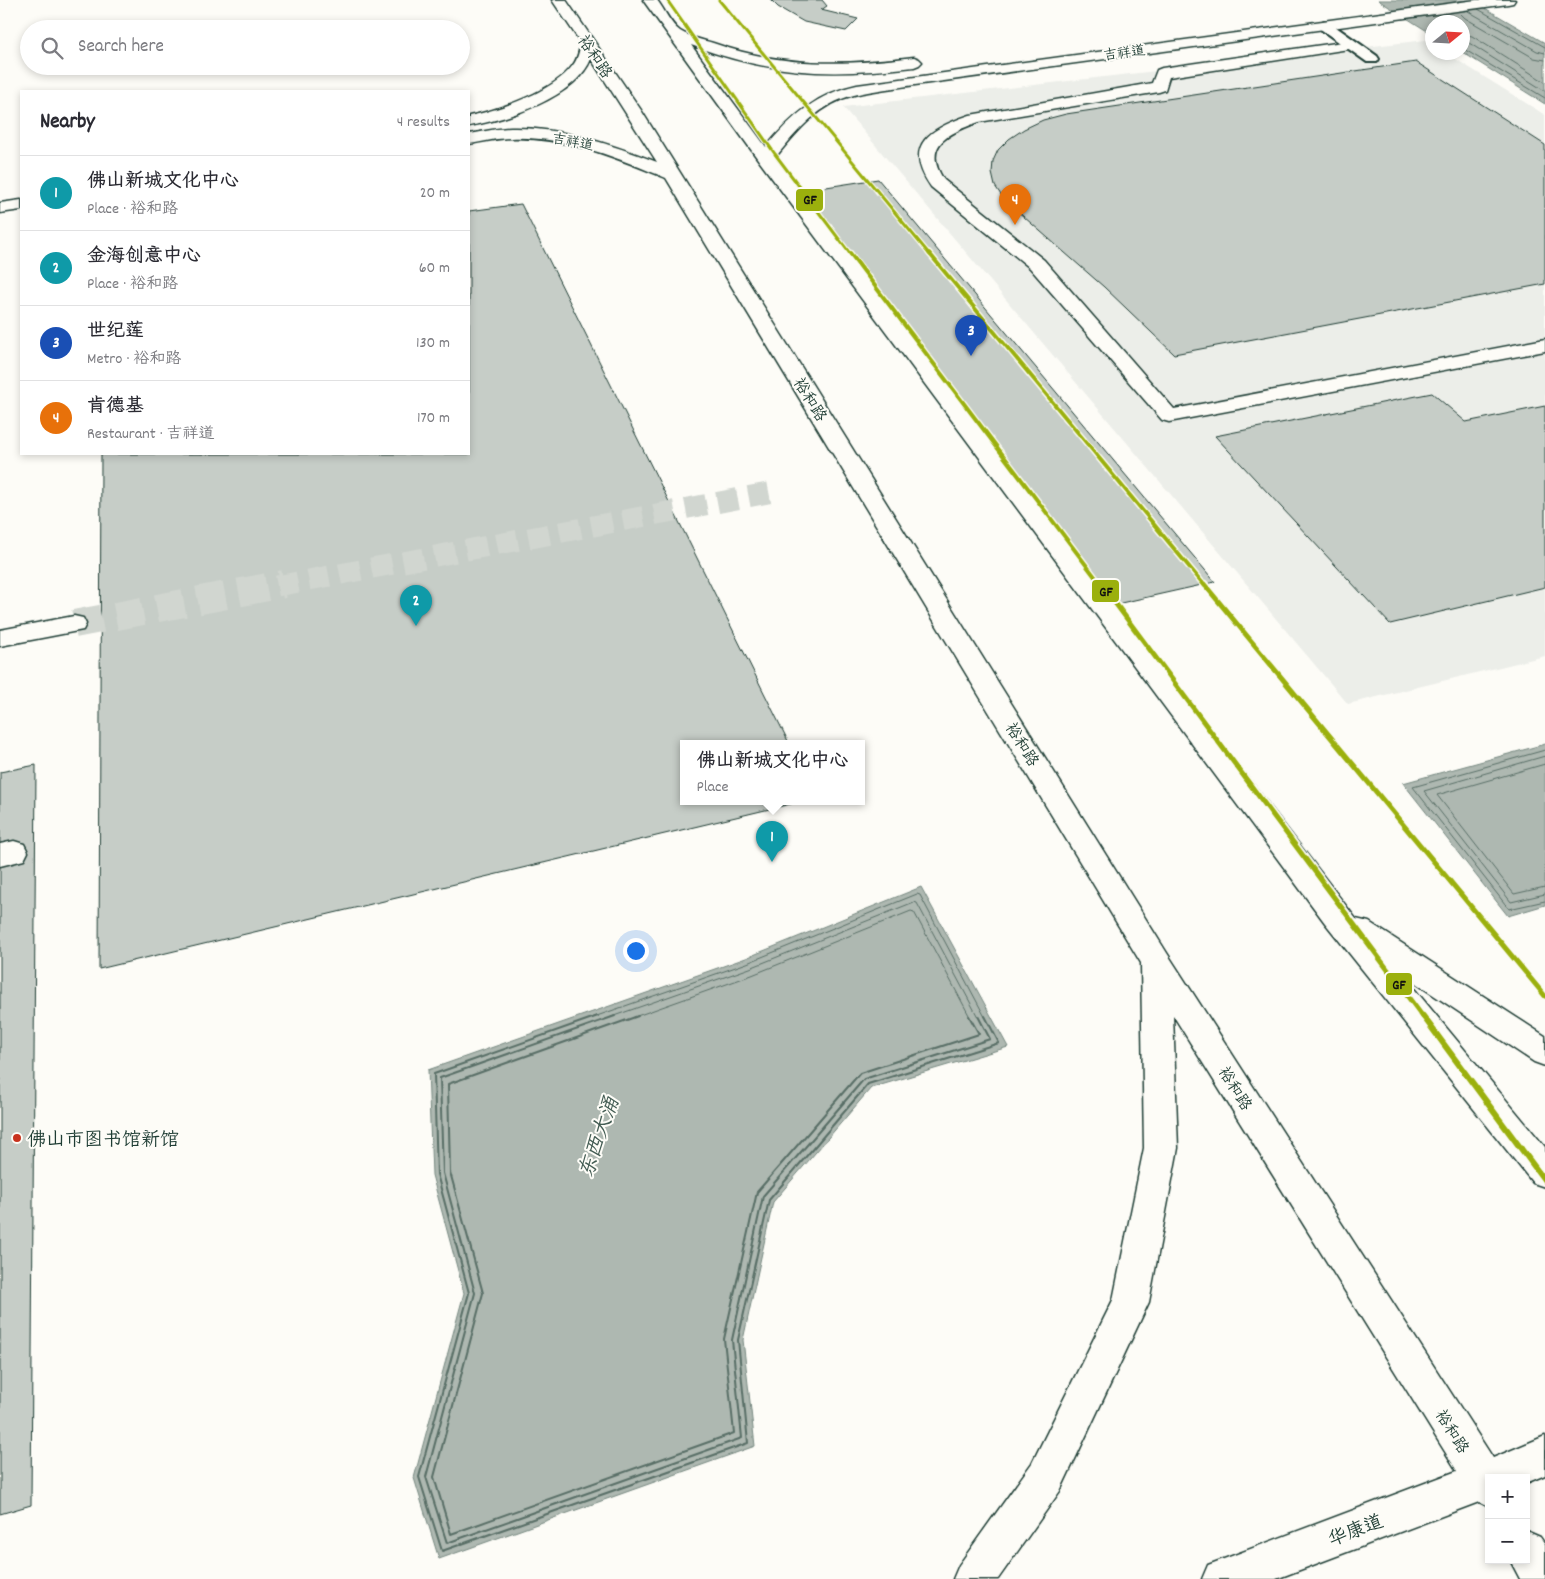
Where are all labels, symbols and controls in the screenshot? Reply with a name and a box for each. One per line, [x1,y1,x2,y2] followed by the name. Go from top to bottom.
[1425,15,1470,60] north arrow
[20,20,470,75] search box
[571,31,617,84] street label: 裕和路
[38,34,66,62] icon: search
[78,34,164,61] text: Search here
[1102,41,1146,67] street label: 吉祥道
[40,108,95,138] text: Nearby
[397,111,450,134] text: 4 results
[550,129,595,156] street label: 吉祥道
[87,169,239,196] text: 佛山新城文化中心
[54,182,58,205] text: 1
[420,182,450,205] text: 20 m
[999,184,1031,225] pin: 4
[795,188,824,212] line badge: GF
[803,191,817,211] text: GF
[87,198,178,221] text: Place · 裕和路
[87,244,201,271] text: 金海创意中心
[53,257,60,280] text: 2
[419,257,450,280] text: 60 m
[87,273,178,296] text: Place · 裕和路
[955,315,987,356] pin: 3
[87,319,144,346] text: 世纪莲
[52,332,60,355] text: 3
[416,332,450,355] text: 130 m
[87,348,181,371] text: Metro · 裕和路
[786,374,831,427] street label: 裕和路
[87,394,144,421] text: 肯德基
[53,407,59,430] text: 4
[417,407,450,430] text: 170 m
[87,423,215,446] text: Restaurant · 吉祥道
[1091,579,1120,603] line badge: GF
[1099,583,1113,603] text: GF
[400,585,432,626] pin: 2
[998,719,1043,772] street label: 裕和路
[680,740,865,805] popup
[696,749,849,776] text: 佛山新城文化中心
[696,776,729,799] text: Place
[756,821,788,862] pin: 1
[623,938,649,964] your location
[1385,972,1413,996] line badge: GF
[1392,976,1406,996] text: GF
[1211,1063,1256,1116] street label: 裕和路
[573,1092,629,1183] water label: 东西大涌
[27,1128,179,1155] place label: 佛山市图书馆新馆
[11,1132,23,1144] marker: 佛山市图书馆新馆
[1428,1406,1473,1459] street label: 裕和路
[1485,1474,1530,1564] map controls
[1485,1474,1530,1519] button: +
[1325,1509,1388,1555] street label: 华康道
[1485,1519,1530,1564] button: −

